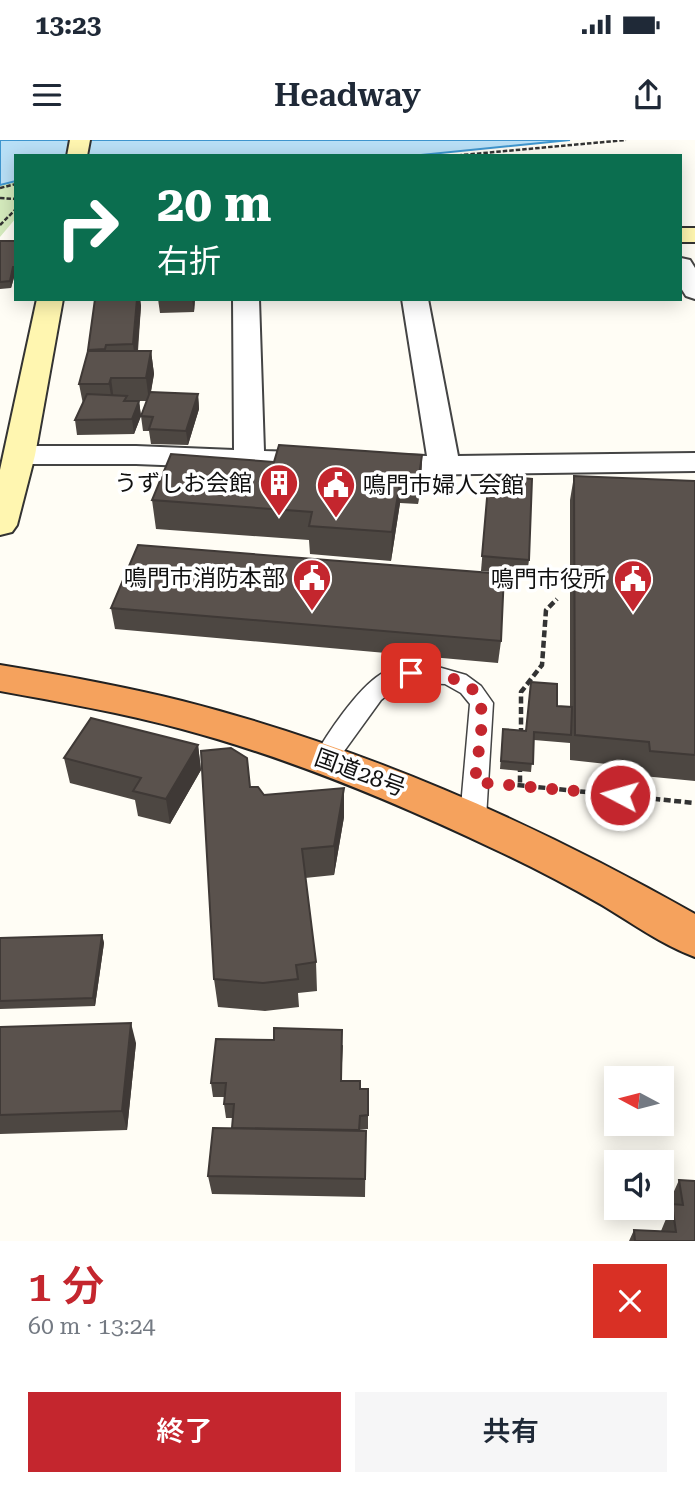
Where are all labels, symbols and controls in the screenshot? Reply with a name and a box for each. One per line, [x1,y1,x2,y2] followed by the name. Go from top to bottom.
[35,10,101,40] text: 13:23
[28,76,66,114] icon: menu
[274,76,421,114] text: Headway
[629,76,667,114] icon: share
[157,176,272,233] text: 20 m
[42,182,133,273] icon: right
[157,242,221,280] text: 右折
[258,462,300,517] building icon: うずしお会館
[315,464,357,519] public building icon: 鳴門市婦人会館
[114,470,252,497] place label: うずしお会館
[363,472,524,499] place label: 鳴門市婦人会館
[291,557,333,612] public building icon: 鳴門市消防本部
[612,558,654,613] public building icon: 鳴門市役所
[124,565,285,592] place label: 鳴門市消防本部
[491,566,606,593] place label: 鳴門市役所
[381,643,441,703] pin
[392,654,430,692] icon: arrive
[311,744,409,802] street label: 国道28号
[583,758,657,832] position arrow
[604,1066,674,1136] north arrow
[604,1066,674,1220] map controls
[604,1150,674,1220] button: sound
[28,1262,104,1311] text: 1 分
[593,1264,667,1338] button: close
[28,1313,155,1340] text: 60 m · 13:24
[28,1392,341,1472] button: 終了
[355,1392,667,1472] button: 共有

